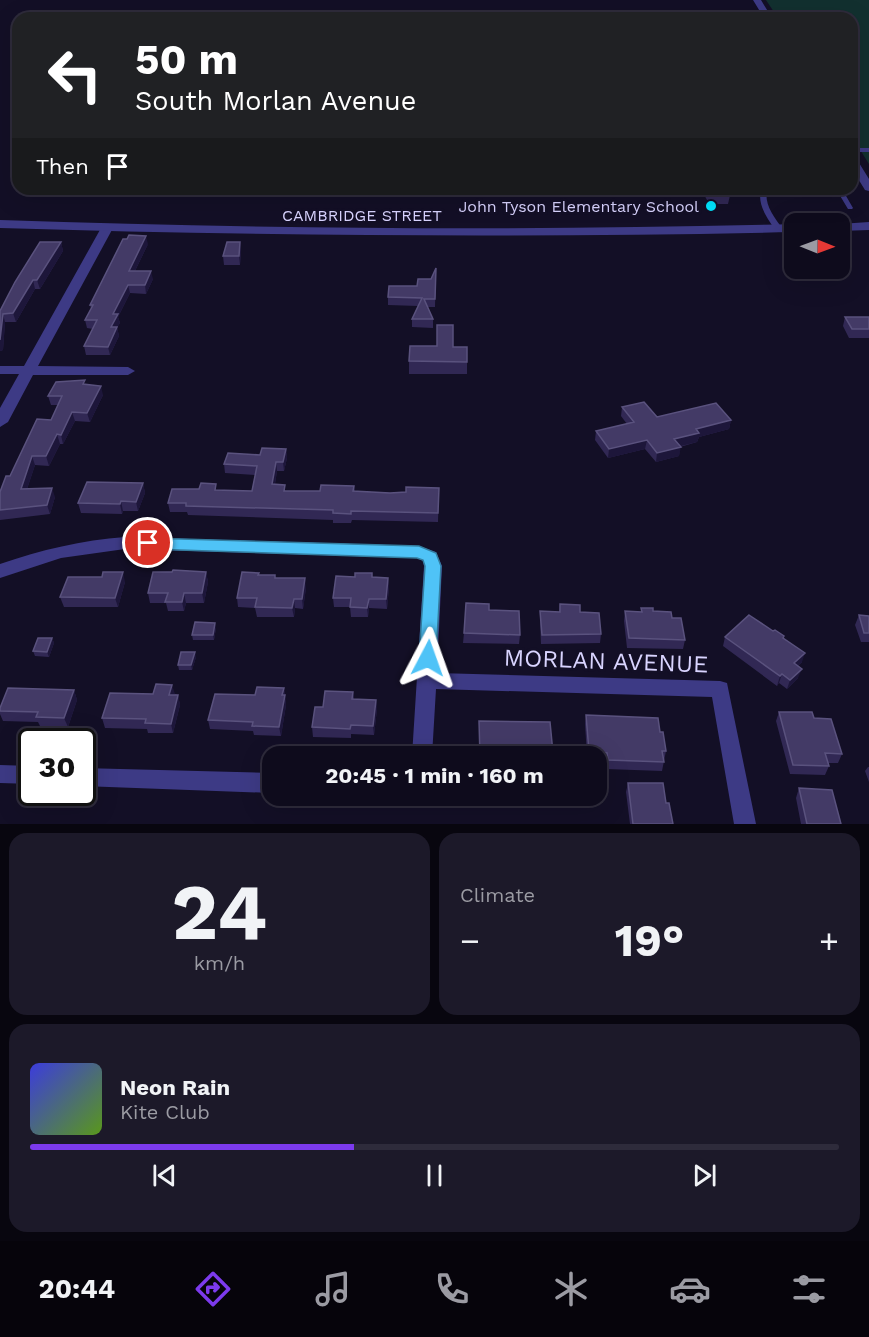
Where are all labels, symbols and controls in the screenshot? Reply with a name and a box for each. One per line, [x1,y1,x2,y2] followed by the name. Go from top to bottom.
[135,35,238,84] text: 50 m
[36,36,114,114] icon: left
[135,85,416,117] text: South Morlan Avenue
[101,150,134,183] icon: arrive
[36,154,89,179] text: Then
[458,197,699,216] place label: John Tyson Elementary School
[704,199,718,213] marker: John Tyson Elementary School
[282,206,442,225] street label: CAMBRIDGE STREET
[784,213,850,279] north arrow
[784,213,850,279] map controls
[122,517,173,568] pin
[131,526,164,559] icon: arrive
[396,626,460,690] position arrow
[503,643,709,679] street label: MORLAN AVENUE
[18,728,96,806] speed limit sign: 30
[325,763,544,788] text: 20:45 · 1 min · 160 m
[172,866,267,958] text: 24
[460,883,535,907] text: Climate
[615,914,684,967] text: 19°
[460,921,480,960] text: −
[819,921,839,960] text: +
[194,951,245,975] text: km/h
[120,1075,230,1100] text: Neon Rain
[120,1100,210,1124] text: Kite Club
[148,1159,181,1192] icon: previous
[418,1159,451,1192] icon: pause
[688,1159,721,1192] icon: next
[192,1268,234,1310] icon: directions
[312,1268,354,1310] icon: music
[431,1268,473,1310] icon: phone
[550,1268,592,1310] icon: climate
[669,1268,711,1310] icon: car
[788,1268,830,1310] icon: filters
[39,1273,115,1305] text: 20:44

